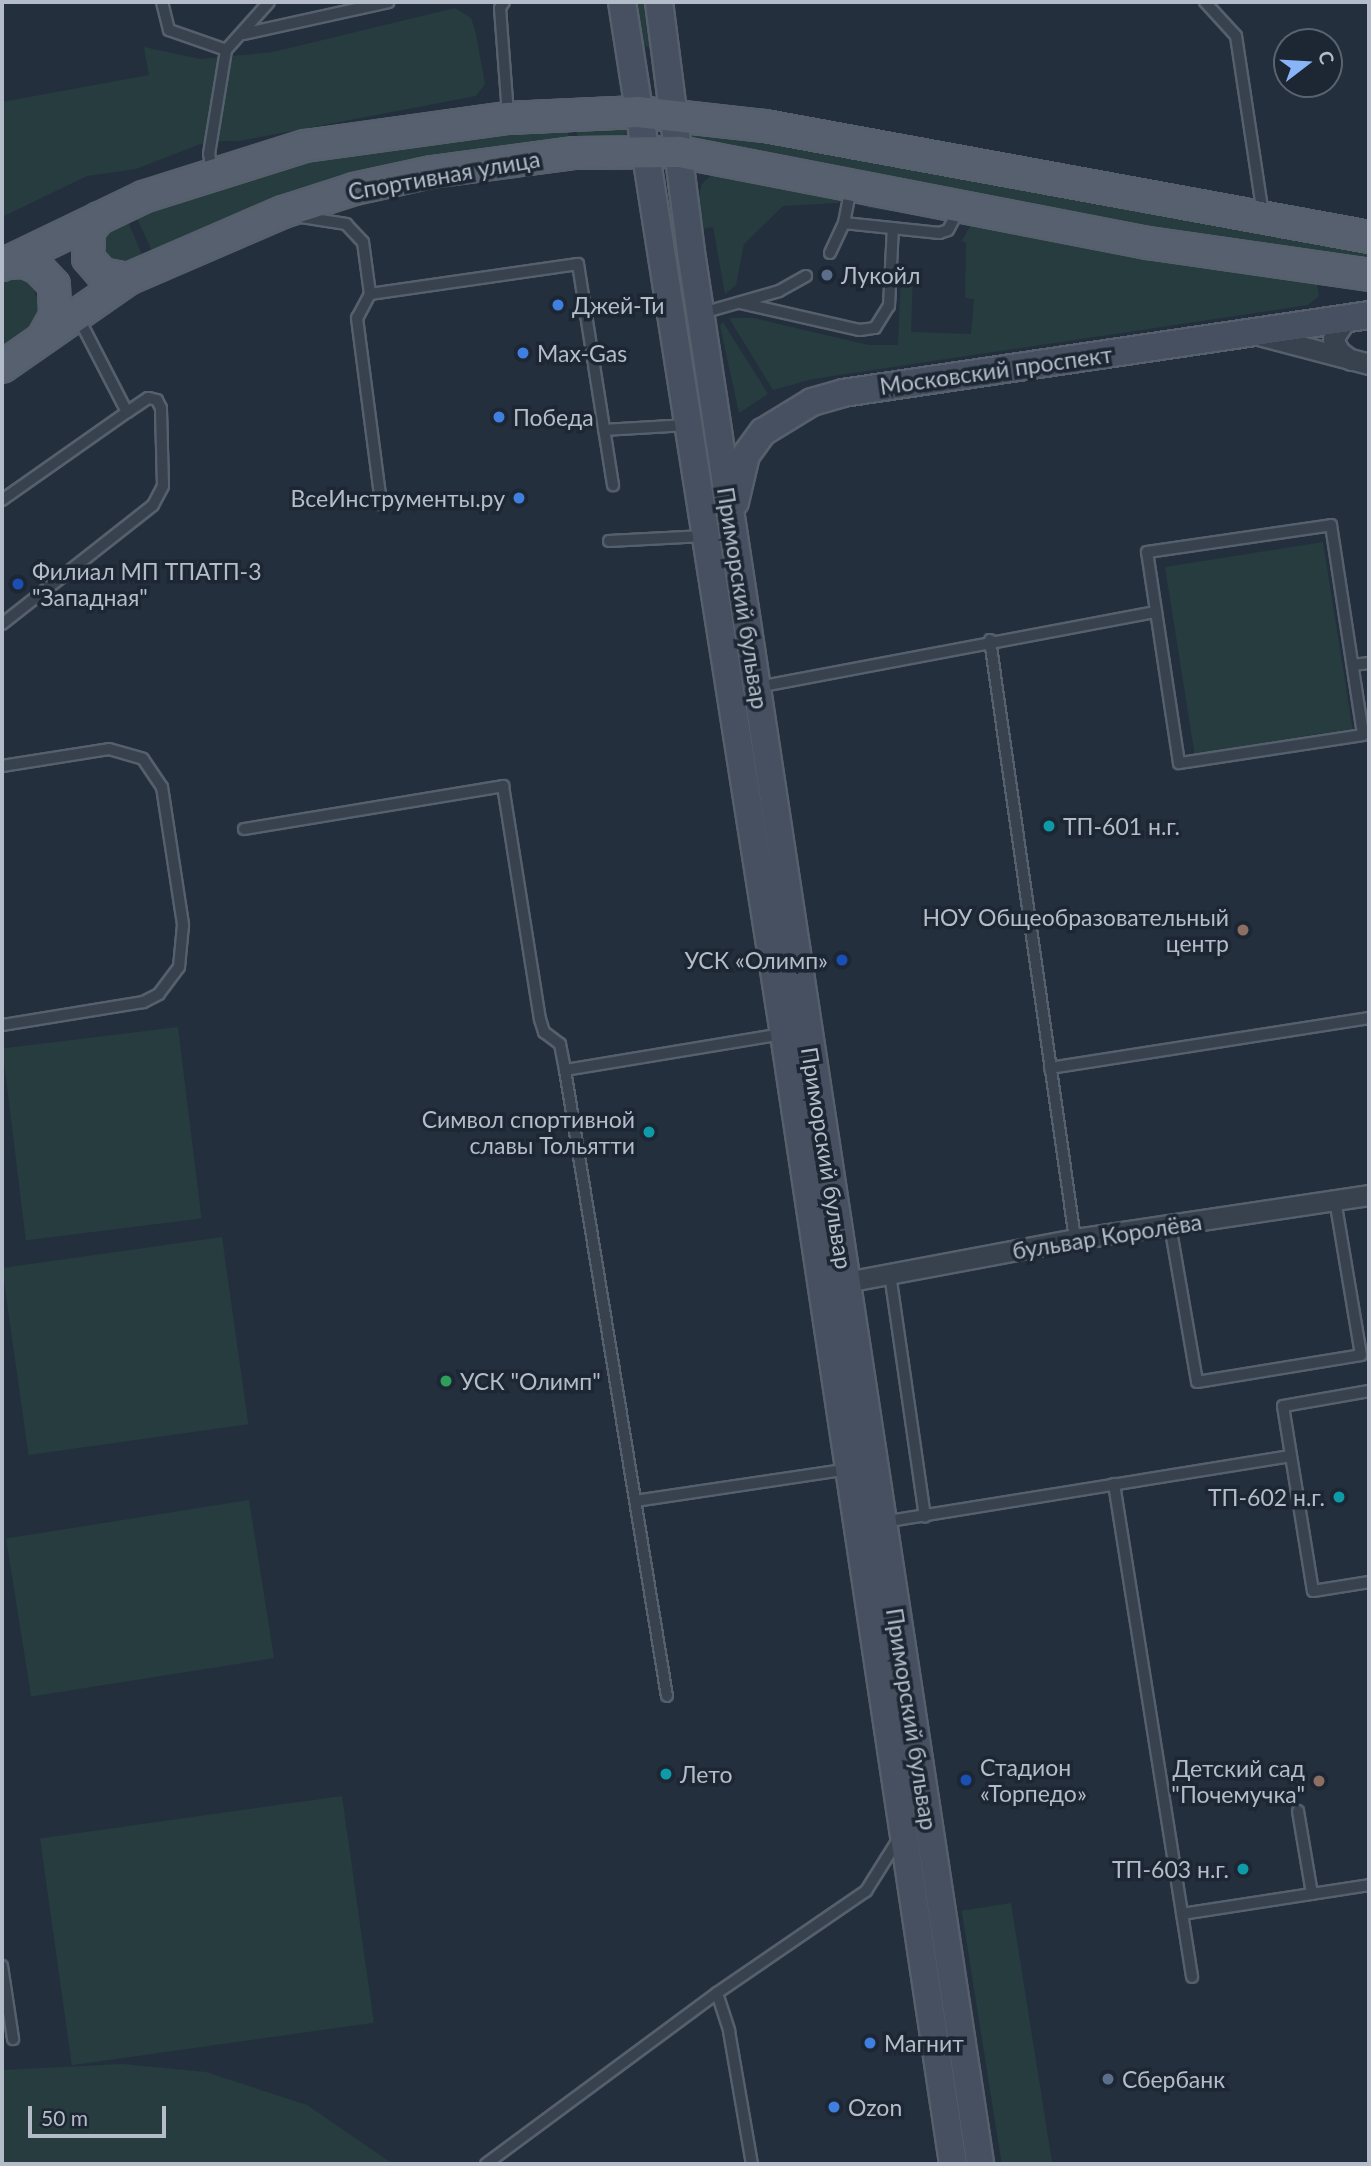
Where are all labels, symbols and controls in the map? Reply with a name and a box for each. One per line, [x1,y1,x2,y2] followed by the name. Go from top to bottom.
[1273,28,1343,98] north arrow
[1314,48,1339,67] text: С
[346,145,542,205] street label: Спортивная улица
[841,261,920,289] place label: Лукойл
[819,267,835,283] marker: Лукойл
[572,291,665,319] place label: Джей-Ти
[550,297,566,313] marker: Джей-Ти
[537,339,627,367] place label: Max-Gas
[878,340,1114,400] street label: Московский проспект
[515,345,531,361] marker: Max-Gas
[513,403,594,431] place label: Победа
[491,409,507,425] marker: Победа
[291,484,505,512] place label: ВсеИнструменты.ру
[712,485,774,711] street label: Приморский бульвар
[511,490,527,506] marker: ВсеИнструменты.ру
[32,557,261,611] place label: Филиал МП ТПАТП-3 "Западная"
[10,576,26,592] marker: Филиал МП ТПАТП-3 "Западная"
[1063,812,1180,840] place label: ТП-601 н.г.
[1041,818,1057,834] marker: ТП-601 н.г.
[922,903,1229,957] place label: НОУ Общеобразовательный центр
[1235,922,1251,938] marker: НОУ Общеобразовательный центр
[685,946,828,974] place label: УСК «Олимп»
[834,952,850,968] marker: УСК «Олимп»
[796,1045,858,1271] street label: Приморский бульвар
[422,1105,635,1159] place label: Символ спортивной славы Тольятти
[641,1124,657,1140] marker: Символ спортивной славы Тольятти
[1010,1207,1204,1265] street label: бульвар Королёва
[460,1367,601,1395] place label: УСК "Олимп"
[438,1373,454,1389] marker: УСК "Олимп"
[1208,1483,1325,1511] place label: ТП-602 н.г.
[1331,1489,1347,1505] marker: ТП-602 н.г.
[881,1606,943,1832] street label: Приморский бульвар
[980,1753,1087,1807] place label: Стадион «Торпедо»
[1171,1754,1305,1808] place label: Детский сад "Почемучка"
[680,1760,732,1788] place label: Лето
[658,1766,674,1782] marker: Лето
[958,1772,974,1788] marker: Стадион «Торпедо»
[1311,1773,1327,1789] marker: Детский сад "Почемучка"
[1112,1855,1229,1883] place label: ТП-603 н.г.
[1235,1861,1251,1877] marker: ТП-603 н.г.
[884,2029,964,2057] place label: Магнит
[862,2035,878,2051] marker: Магнит
[1122,2065,1225,2093] place label: Сбербанк
[1100,2071,1116,2087] marker: Сбербанк
[32,2092,170,2136] scale bar
[848,2093,902,2121] place label: Ozon
[826,2099,842,2115] marker: Ozon
[41,2105,88,2130] text: 50 m

